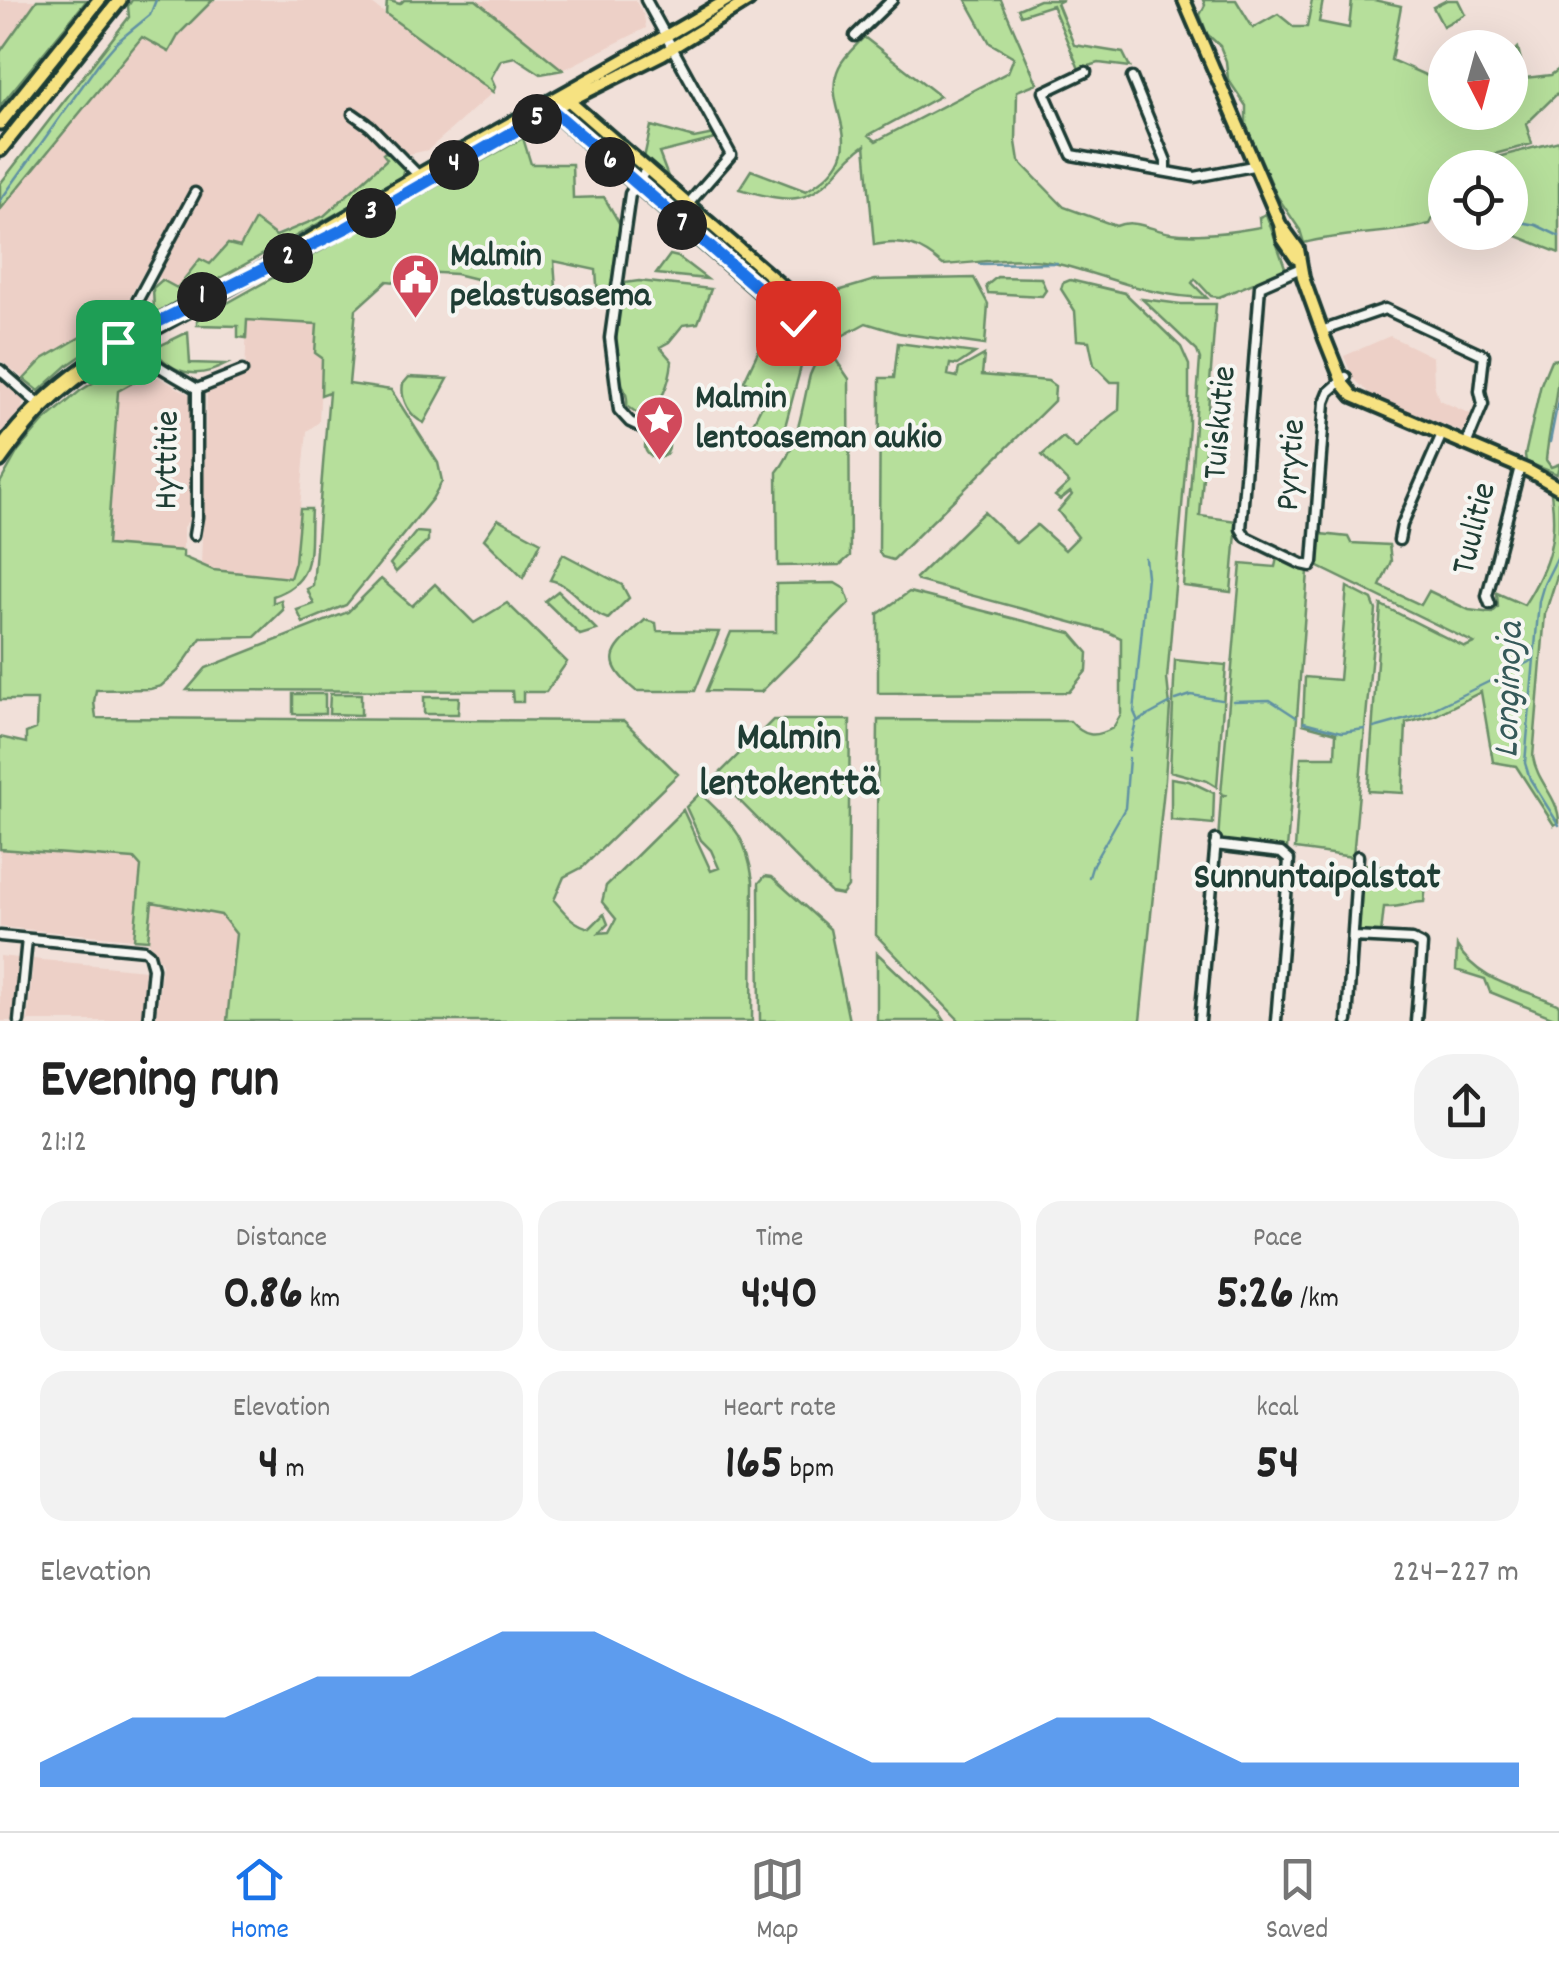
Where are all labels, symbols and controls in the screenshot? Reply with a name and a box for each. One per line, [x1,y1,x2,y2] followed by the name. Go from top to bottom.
[1428,30,1528,130] north arrow
[1428,30,1528,250] map controls
[512,94,562,144] pin: 5
[531,99,543,139] text: 5
[585,137,635,187] pin: 6
[429,140,479,190] pin: 4
[603,142,617,182] text: 6
[448,145,460,185] text: 4
[1428,150,1528,250] button: locate
[346,188,396,238] pin: 3
[365,193,377,233] text: 3
[657,200,707,250] pin: 7
[677,205,687,245] text: 7
[263,233,313,283] pin: 2
[450,233,652,323] place label: Malmin pelastusasema
[282,238,294,278] text: 2
[389,252,441,320] public building icon: Malmin pelastusasema
[177,272,227,322] pin: 1
[199,277,205,317] text: 1
[756,281,841,366] pin
[771,296,826,351] icon: check
[76,300,161,385] pin
[91,315,146,370] icon: arrive
[1192,364,1252,482] street label: Tuiskutie
[695,375,942,465] place label: Malmin lentoaseman aukio
[634,394,686,462] place icon: Malmin lentoaseman aukio
[143,410,195,510] street label: Hyttitie
[1265,417,1321,513] street label: Pyrytie
[1440,478,1512,580] street label: Tuulitie
[1481,619,1541,759] water label: Longinoja
[699,712,880,815] district label: Malmin lentokenttä
[1193,852,1441,907] district label: Sunnuntaipalstat
[40,1044,279,1123] text: Evening run
[1414,1054,1519,1159] button: share
[40,1121,87,1167] text: 21:12
[236,1220,327,1260] text: Distance
[756,1220,803,1260] text: Time
[1253,1220,1302,1260] text: Pace
[223,1260,303,1332] text: 0.86
[741,1260,818,1332] text: 4:40
[1216,1260,1294,1332] text: 5:26
[303,1281,340,1321] text: km
[1294,1281,1339,1321] text: /km
[233,1390,330,1430] text: Elevation
[723,1390,836,1430] text: Heart rate
[1256,1390,1299,1430] text: kcal
[258,1430,279,1502] text: 4
[725,1430,783,1502] text: 165
[1256,1430,1299,1502] text: 54
[279,1451,305,1491] text: m
[783,1451,834,1491] text: bpm
[40,1551,151,1597] text: Elevation
[1392,1551,1519,1597] text: 224–227 m
[231,1852,289,1952] tab: Home
[750,1852,805,1952] tab: Map
[1266,1852,1328,1952] tab: Saved

